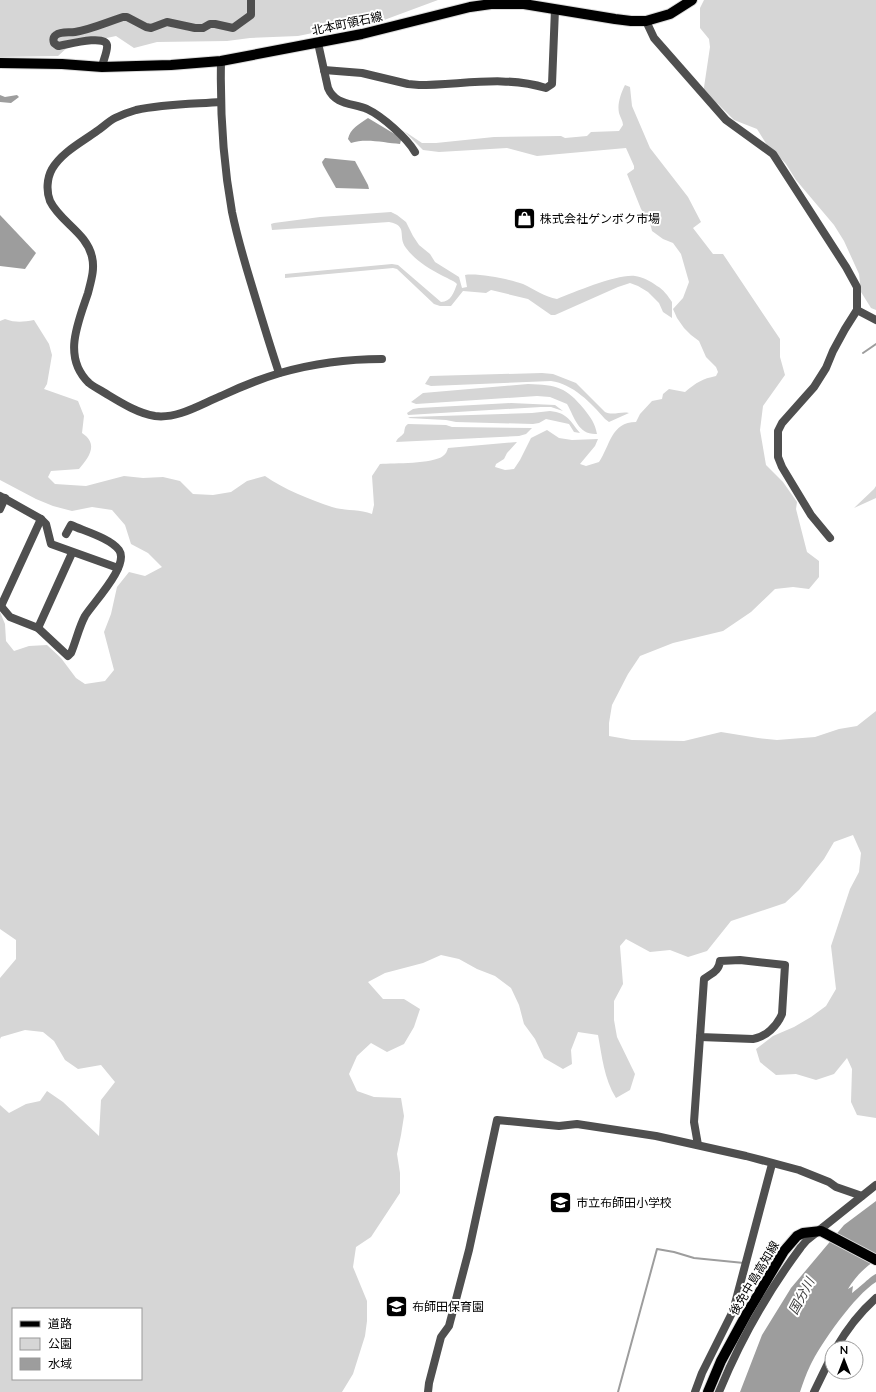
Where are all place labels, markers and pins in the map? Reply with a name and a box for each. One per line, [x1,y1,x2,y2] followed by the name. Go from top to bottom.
[511,205,537,231] shop icon: 株式会社ゲンボク市場
[540,211,660,226] place label: 株式会社ゲンボク市場
[548,1189,574,1215] school or university icon: 市立布師田小学校
[576,1195,672,1210] place label: 市立布師田小学校
[383,1293,409,1319] school or university icon: 布師田保育園
[412,1299,484,1314] place label: 布師田保育園

